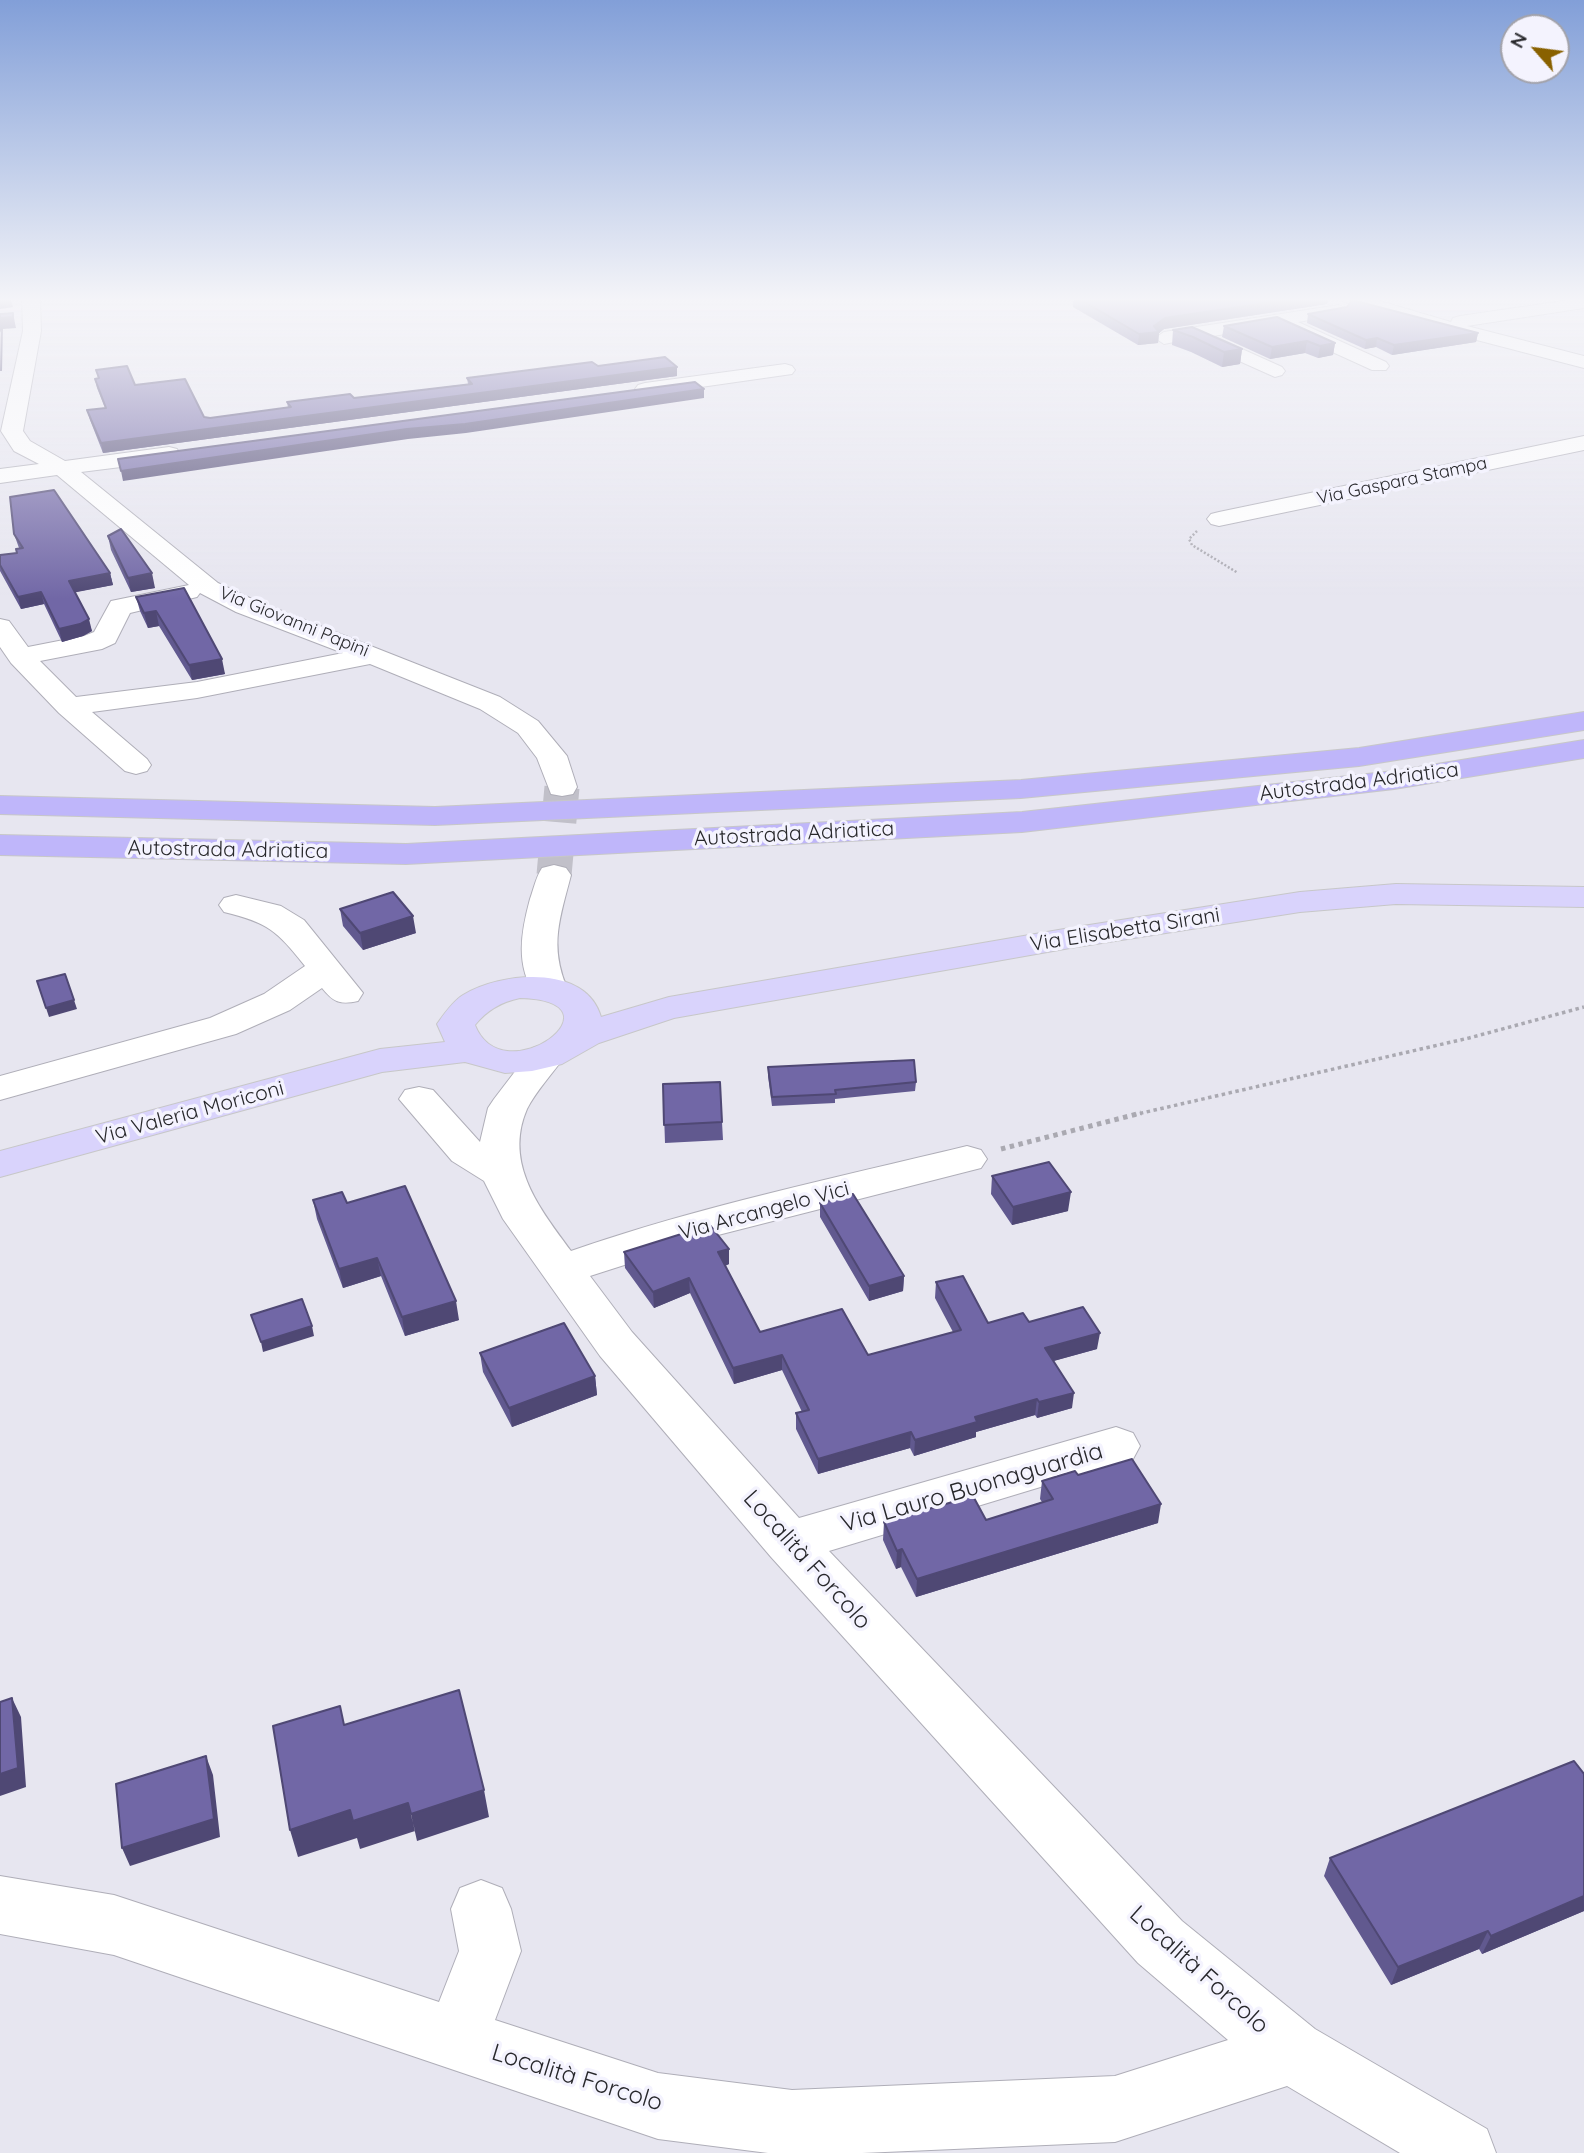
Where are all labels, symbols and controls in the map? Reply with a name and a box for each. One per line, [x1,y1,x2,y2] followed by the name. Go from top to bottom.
[1500,14,1570,84] north arrow
[1504,28,1532,52] text: N
[1315,452,1489,510] street label: Via Gaspara Stampa
[216,582,372,662] street label: Via Giovanni Papini
[1258,757,1460,807] street label: Autostrada Adriatica
[693,816,895,852] street label: Autostrada Adriatica
[128,836,328,864] street label: Autostrada Adriatica
[1028,903,1222,957] street label: Via Elisabetta Sirani
[93,1076,287,1150] street label: Via Valeria Moriconi
[676,1176,852,1246] street label: Via Arcangelo Vici
[838,1437,1106,1539] street label: Via Lauro Buonaguardia
[737,1484,877,1636] street label: Località Forcolo
[1123,1900,1275,2040] street label: Località Forcolo
[488,2038,666,2118] street label: Località Forcolo

